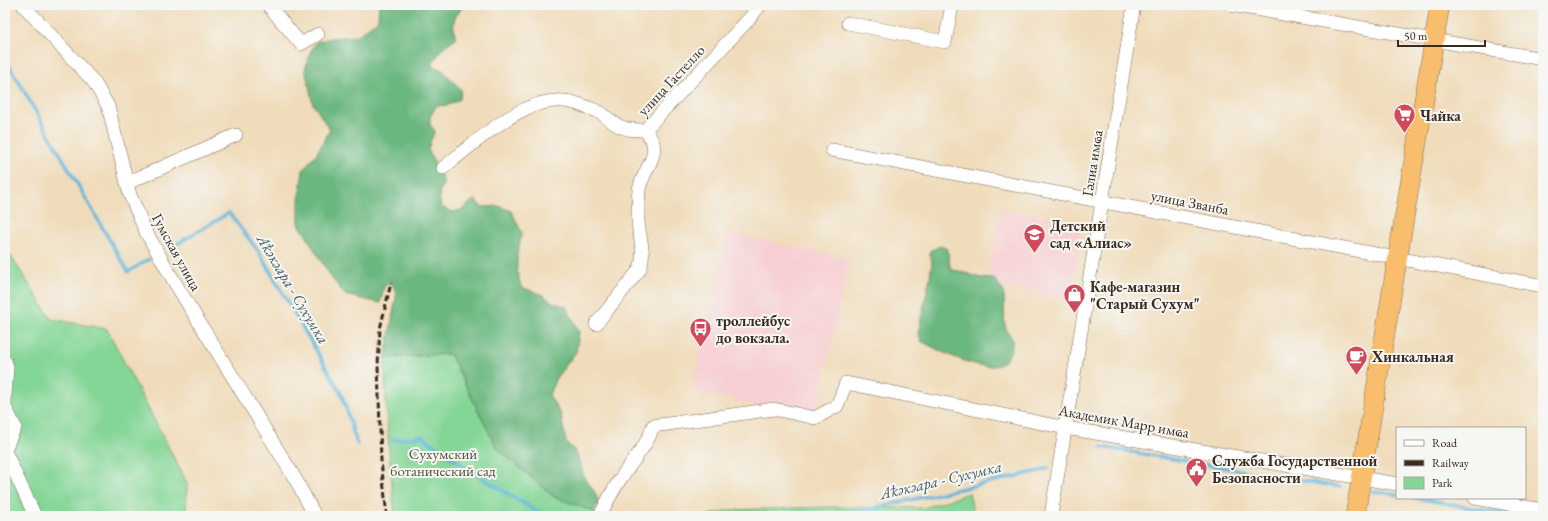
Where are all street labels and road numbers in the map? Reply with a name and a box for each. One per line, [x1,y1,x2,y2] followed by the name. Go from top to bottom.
[633,41,709,119] street label: улица Гастелло
[1077,128,1107,198] street label: Гәлиа имҩа
[1150,185,1230,219] street label: улица Званба
[148,210,206,294] street label: Гумская улица
[1056,400,1191,442] street label: Академик Марр имҩа

